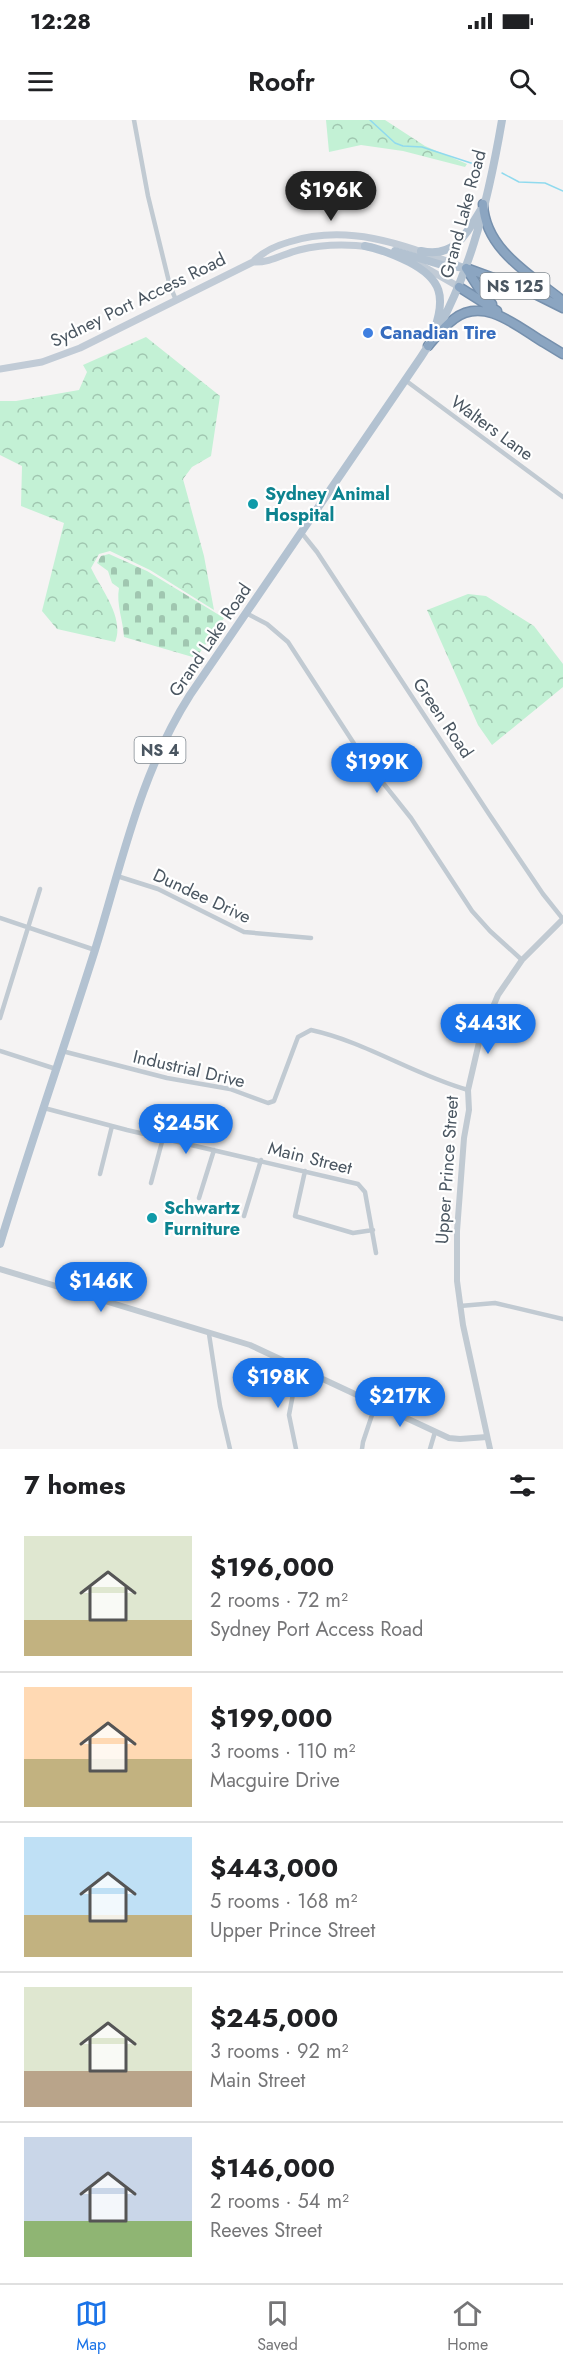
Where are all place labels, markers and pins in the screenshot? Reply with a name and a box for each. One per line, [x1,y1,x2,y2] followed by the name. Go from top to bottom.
[289,171,373,222] pin: $196K
[380,320,496,346] place label: Canadian Tire
[361,326,375,340] marker: Canadian Tire
[265,481,390,528] place label: Sydney Animal Hospital
[246,497,260,511] marker: Sydney Animal Hospital
[335,743,419,794] pin: $199K
[446,1004,530,1055] pin: $443K
[144,1104,228,1155] pin: $245K
[164,1195,241,1242] place label: Schwartz Furniture
[145,1211,159,1225] marker: Schwartz Furniture
[59,1262,143,1313] pin: $146K
[236,1358,320,1409] pin: $198K
[358,1377,442,1428] pin: $217K

